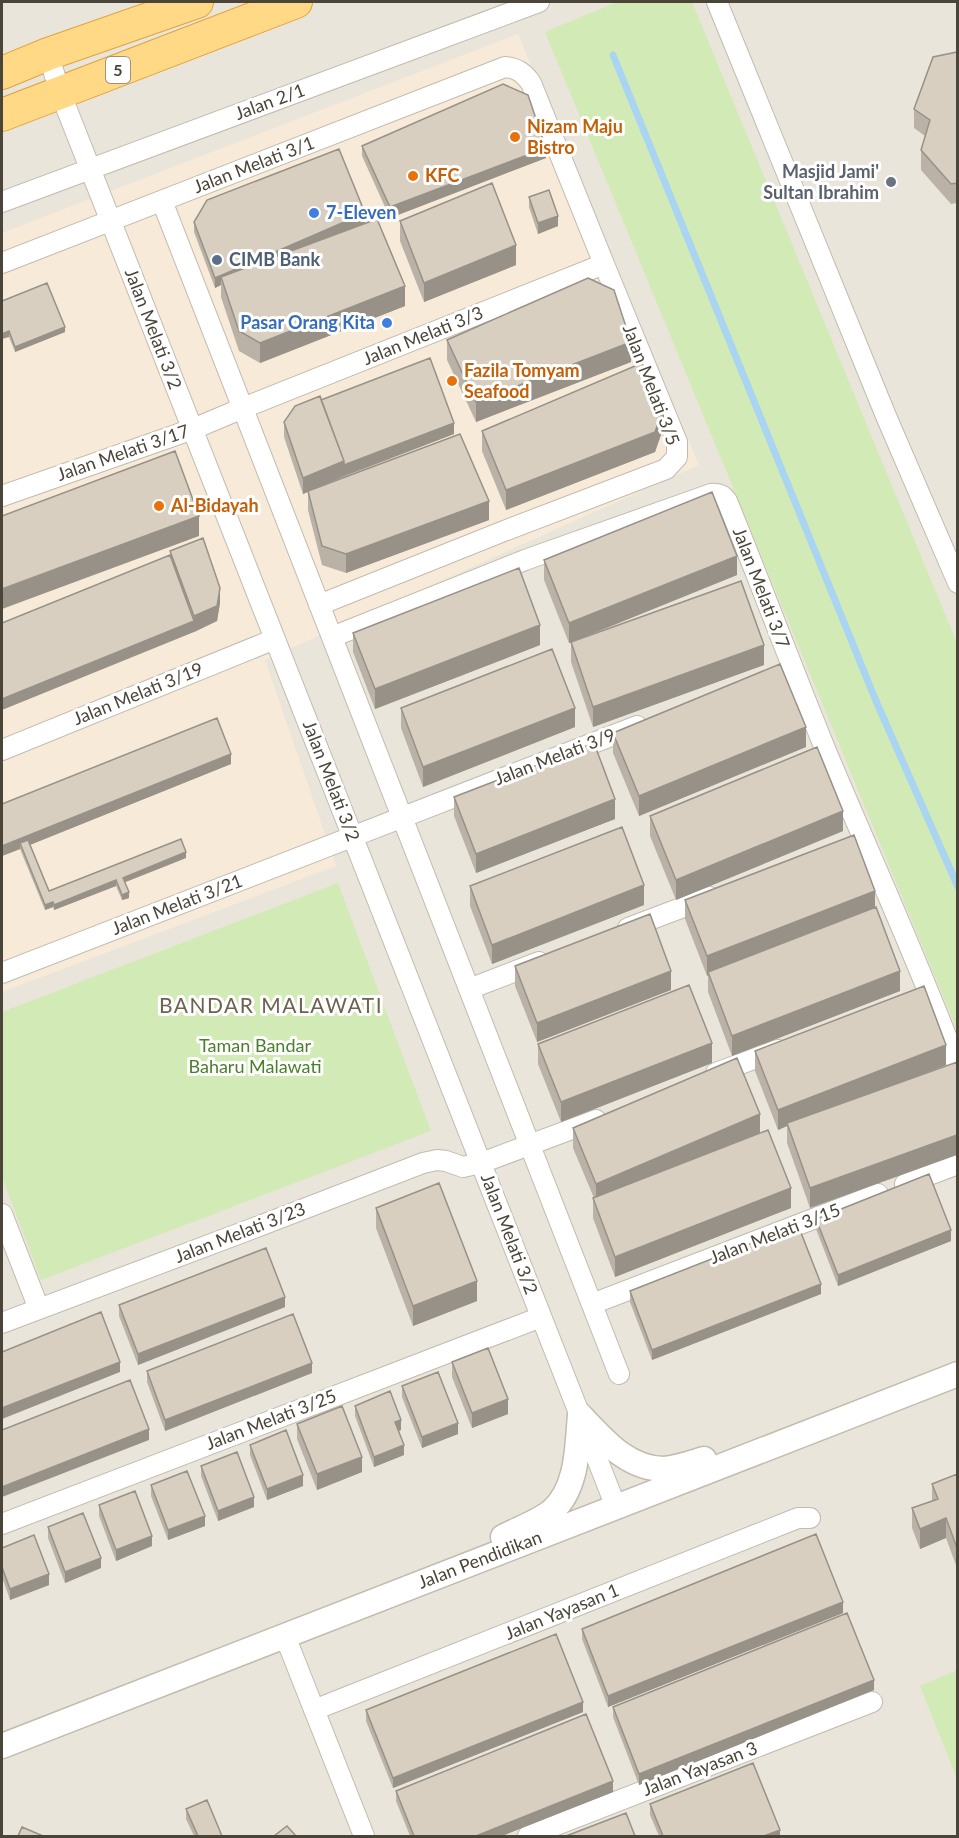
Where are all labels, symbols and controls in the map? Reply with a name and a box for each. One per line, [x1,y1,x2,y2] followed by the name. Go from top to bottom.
[106,57,130,83] road number: 5
[232,78,308,124] street label: Jalan 2/1
[527,115,623,158] place label: Nizam Maju Bistro
[508,130,522,144] marker: Nizam Maju Bistro
[190,131,317,197] street label: Jalan Melati 3/1
[763,160,879,203] place label: Masjid Jami' Sultan Ibrahim
[425,164,459,186] place label: KFC
[406,169,420,183] marker: KFC
[884,175,898,189] marker: Masjid Jami' Sultan Ibrahim
[326,201,396,223] place label: 7-Eleven
[307,206,321,220] marker: 7-Eleven
[229,248,320,270] place label: CIMB Bank
[210,253,224,267] marker: CIMB Bank
[121,265,187,392] street label: Jalan Melati 3/2
[359,301,486,369] street label: Jalan Melati 3/3
[240,311,375,333] place label: Pasar Orang Kita
[380,316,394,330] marker: Pasar Orang Kita
[619,321,685,448] street label: Jalan Melati 3/5
[464,359,580,402] place label: Fazila Tomyam Seafood
[445,374,459,388] marker: Fazila Tomyam Seafood
[54,419,192,485] street label: Jalan Melati 3/17
[170,494,259,516] place label: Al-Bidayah
[152,499,166,513] marker: Al-Bidayah
[729,524,795,651] street label: Jalan Melati 3/7
[69,657,206,729] street label: Jalan Melati 3/19
[299,717,365,844] street label: Jalan Melati 3/2
[491,723,618,789] street label: Jalan Melati 3/9
[108,869,245,939] street label: Jalan Melati 3/21
[159,992,383,1017] district label: BANDAR MALAWATI
[188,1034,322,1077] park label: Taman Bandar Baharu Malawati
[477,1170,543,1297] street label: Jalan Melati 3/2
[171,1197,308,1267] street label: Jalan Melati 3/23
[706,1198,843,1268] street label: Jalan Melati 3/15
[202,1384,339,1454] street label: Jalan Melati 3/25
[415,1525,545,1593] street label: Jalan Pendidikan
[501,1578,622,1644] street label: Jalan Yayasan 1
[639,1736,760,1800] street label: Jalan Yayasan 3

